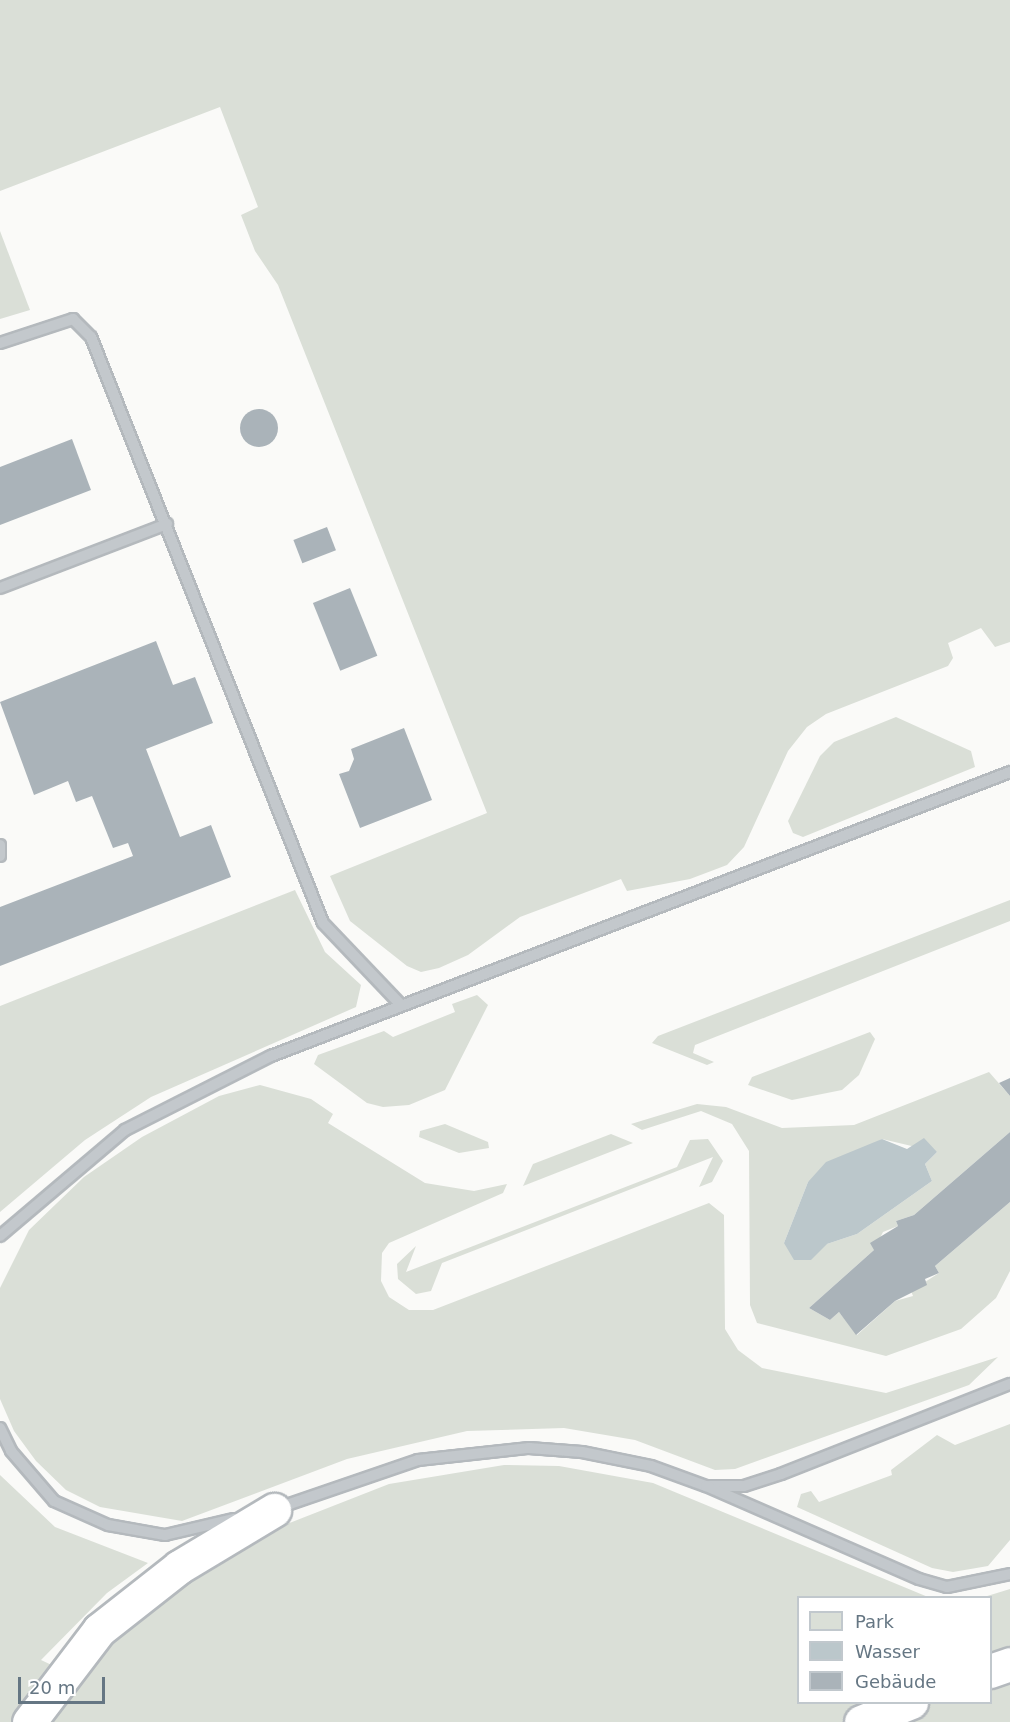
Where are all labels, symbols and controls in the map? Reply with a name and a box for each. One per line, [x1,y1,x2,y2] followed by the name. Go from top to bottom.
[797,1596,992,1704] legend
[855,1611,894,1632] text: Park
[855,1641,920,1662] text: Wasser
[21,1665,108,1703] scale bar
[855,1671,936,1692] text: Gebäude
[29,1677,75,1698] text: 20 m

